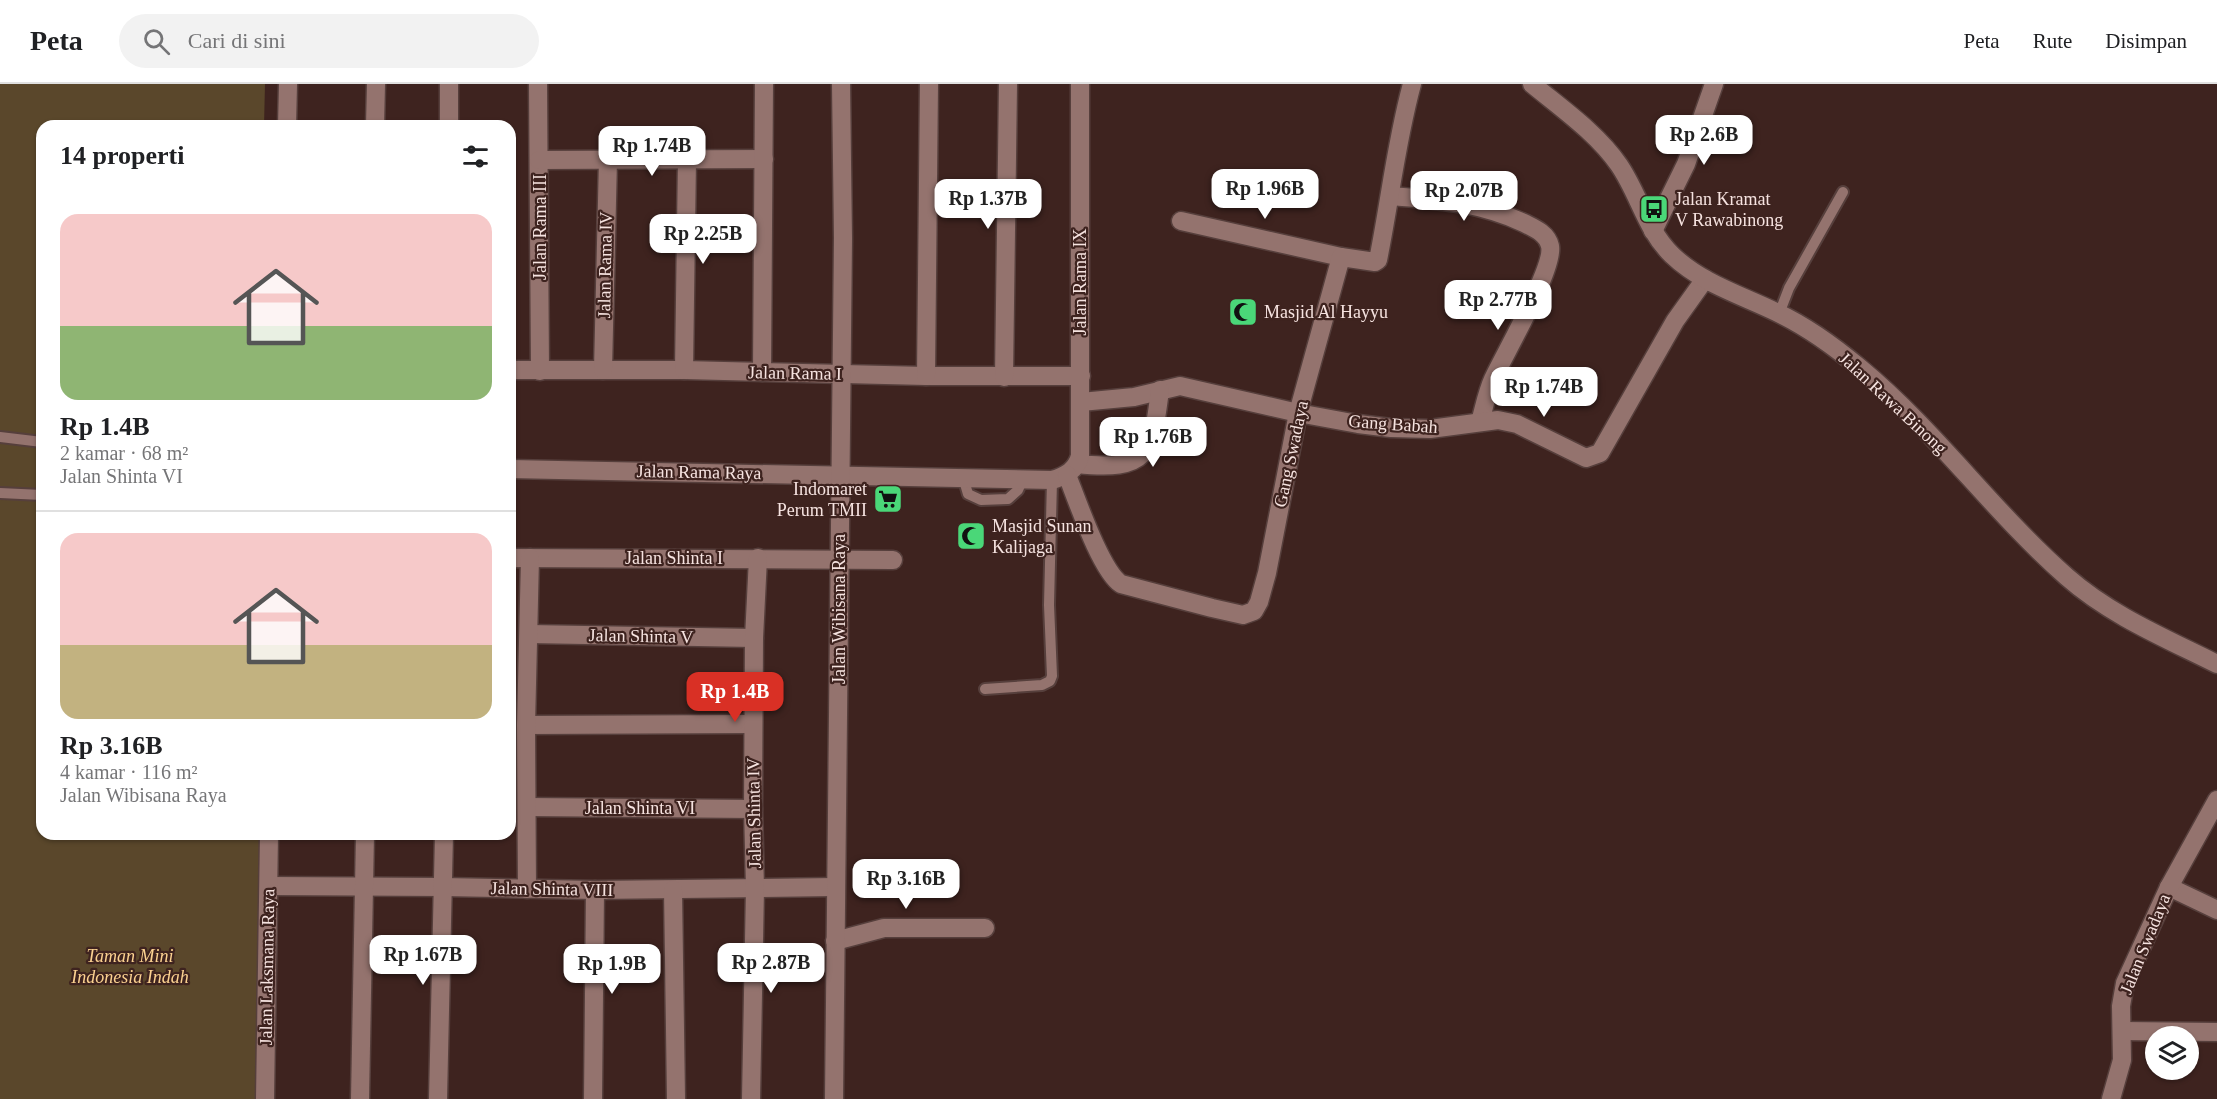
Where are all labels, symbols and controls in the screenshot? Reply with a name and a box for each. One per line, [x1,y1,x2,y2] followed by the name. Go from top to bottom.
[119,14,539,68] search box
[30,25,83,56] text: Peta
[140,25,173,58] icon: search
[188,28,286,53] text: Cari di sini
[1964,29,2000,53] text: Peta
[2033,29,2072,53] text: Rute
[2105,29,2187,53] text: Disimpan
[1649,115,1759,166] pin: Rp 2.6B
[1670,123,1738,145] text: Rp 2.6B
[590,126,714,177] pin: Rp 1.74B
[613,134,691,156] text: Rp 1.74B
[459,140,492,173] icon: filters
[60,141,184,170] text: 14 properti
[1203,169,1327,220] pin: Rp 1.96B
[1402,171,1526,222] pin: Rp 2.07B
[530,174,550,280] street label: Jalan Rama III
[1226,177,1304,199] text: Rp 1.96B
[926,179,1050,230] pin: Rp 1.37B
[1425,179,1503,201] text: Rp 2.07B
[949,187,1027,209] text: Rp 1.37B
[1675,189,1783,230] place label: Jalan Kramat V Rawabinong
[1638,193,1670,225] bus stop icon: Jalan Kramat V Rawabinong
[594,211,616,319] street label: Jalan Rama IV
[641,214,765,265] pin: Rp 2.25B
[664,222,742,244] text: Rp 2.25B
[1070,229,1090,335] street label: Jalan Rama IX
[222,253,330,361] icon: home
[1436,280,1560,331] pin: Rp 2.77B
[1459,288,1537,310] text: Rp 2.77B
[1227,296,1259,328] mosque icon: Masjid Al Hayyu
[1264,302,1388,322] place label: Masjid Al Hayyu
[1835,348,1951,458] street label: Jalan Rawa Binong
[748,362,842,384] street label: Jalan Rama I
[1482,367,1606,418] pin: Rp 1.74B
[1505,375,1583,397] text: Rp 1.74B
[1270,399,1312,509] street label: Gang Swadaya
[1348,411,1438,437] street label: Gang Babah
[60,412,150,441] text: Rp 1.4B
[1091,417,1215,468] pin: Rp 1.76B
[1114,425,1192,447] text: Rp 1.76B
[60,442,188,464] text: 2 kamar · 68 m²
[636,461,762,483] street label: Jalan Rama Raya
[60,465,183,487] text: Jalan Shinta VI
[777,479,867,520] place label: Indomaret Perum TMII
[872,483,904,515] supermarket icon: Indomaret Perum TMII
[992,516,1092,557] place label: Masjid Sunan Kalijaga
[955,520,987,552] mosque icon: Masjid Sunan Kalijaga
[829,534,849,684] street label: Jalan Wibisana Raya
[625,548,723,568] street label: Jalan Shinta I
[222,572,330,680] icon: home
[588,625,694,647] street label: Jalan Shinta V
[680,672,790,723] pin: Rp 1.4B
[701,680,769,702] text: Rp 1.4B
[60,731,163,760] text: Rp 3.16B
[743,757,765,869] street label: Jalan Shinta IV
[60,761,197,783] text: 4 kamar · 116 m²
[60,784,227,806] text: Jalan Wibisana Raya
[585,798,695,818] street label: Jalan Shinta VI
[844,859,968,910] pin: Rp 3.16B
[867,867,945,889] text: Rp 3.16B
[491,878,613,900] street label: Jalan Shinta VIII
[256,888,278,1046] street label: Jalan Laksmana Raya
[2116,891,2174,997] street label: Jalan Swadaya
[361,935,485,986] pin: Rp 1.67B
[384,943,462,965] text: Rp 1.67B
[709,943,833,994] pin: Rp 2.87B
[557,944,667,995] pin: Rp 1.9B
[70,946,189,987] park label: Taman Mini Indonesia Indah
[732,951,810,973] text: Rp 2.87B
[578,952,646,974] text: Rp 1.9B
[2145,1026,2199,1080] map controls
[2145,1026,2199,1080] button: layers

